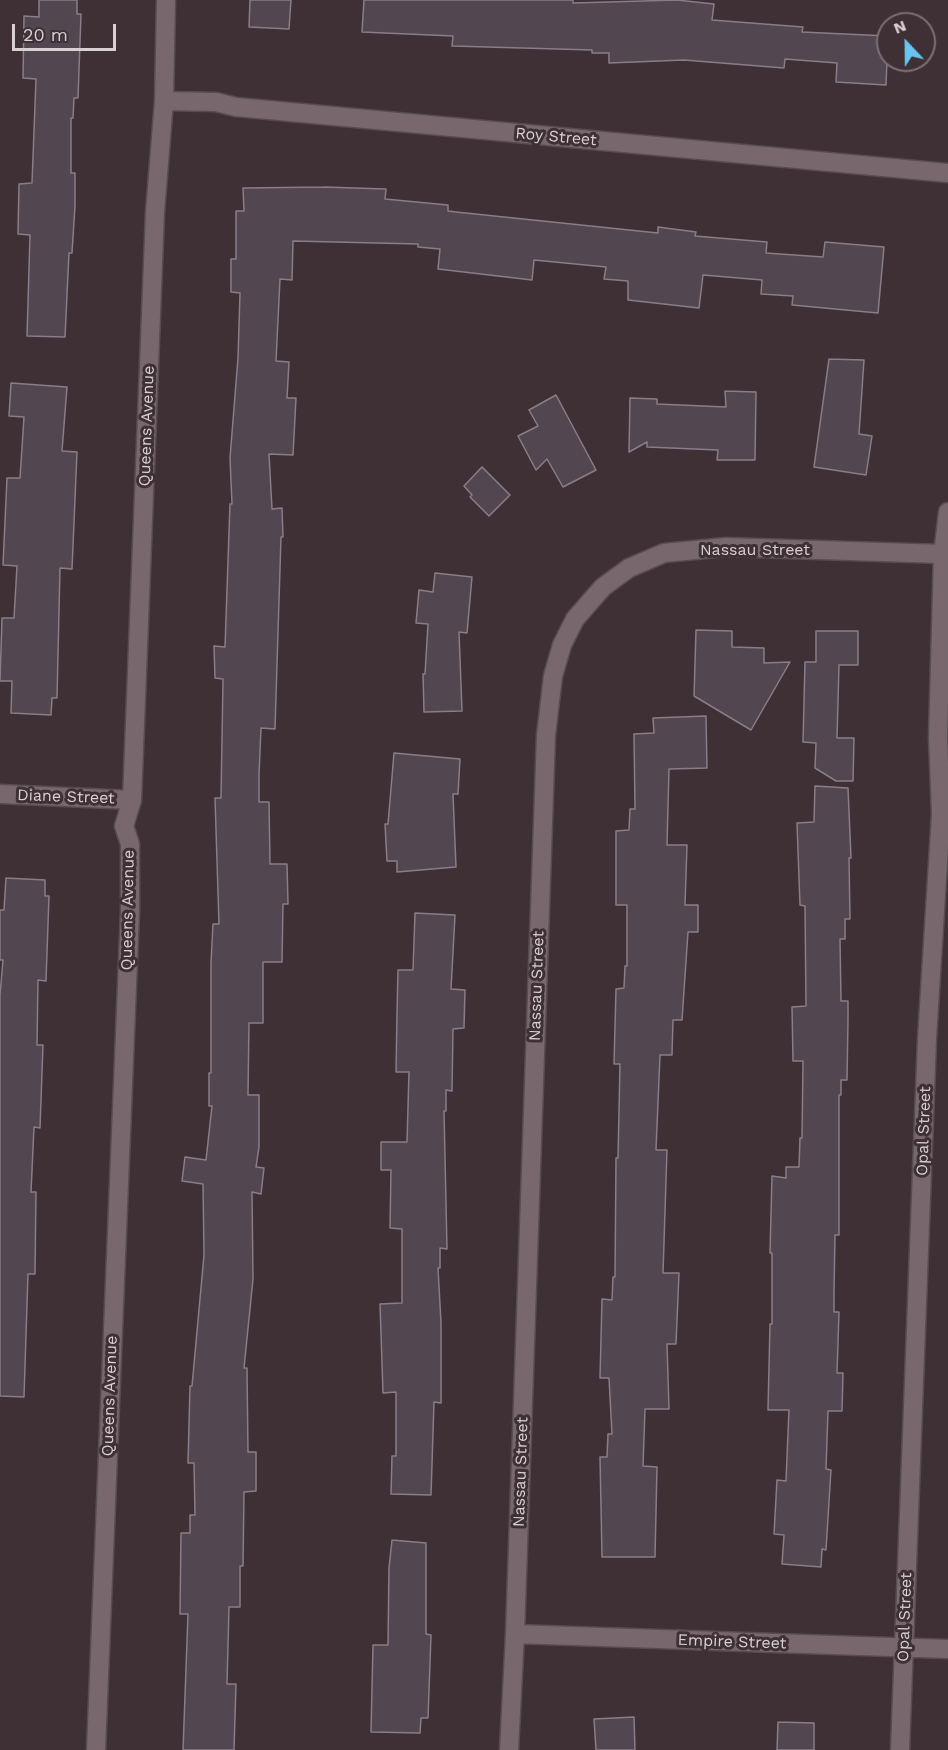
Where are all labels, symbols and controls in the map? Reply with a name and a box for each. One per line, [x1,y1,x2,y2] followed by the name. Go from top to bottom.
[15,12,118,50] scale bar
[876,12,936,72] north arrow
[891,16,909,38] text: N
[23,24,68,45] text: 20 m
[515,124,597,150] street label: Roy Street
[135,365,159,487] street label: Queens Avenue
[700,540,810,560] street label: Nassau Street
[17,786,115,808] street label: Diane Street
[117,849,139,971] street label: Queens Avenue
[525,931,549,1041] street label: Nassau Street
[913,1086,935,1176] street label: Opal Street
[98,1335,122,1457] street label: Queens Avenue
[509,1417,533,1527] street label: Nassau Street
[894,1572,916,1662] street label: Opal Street
[677,1631,787,1653] street label: Empire Street

